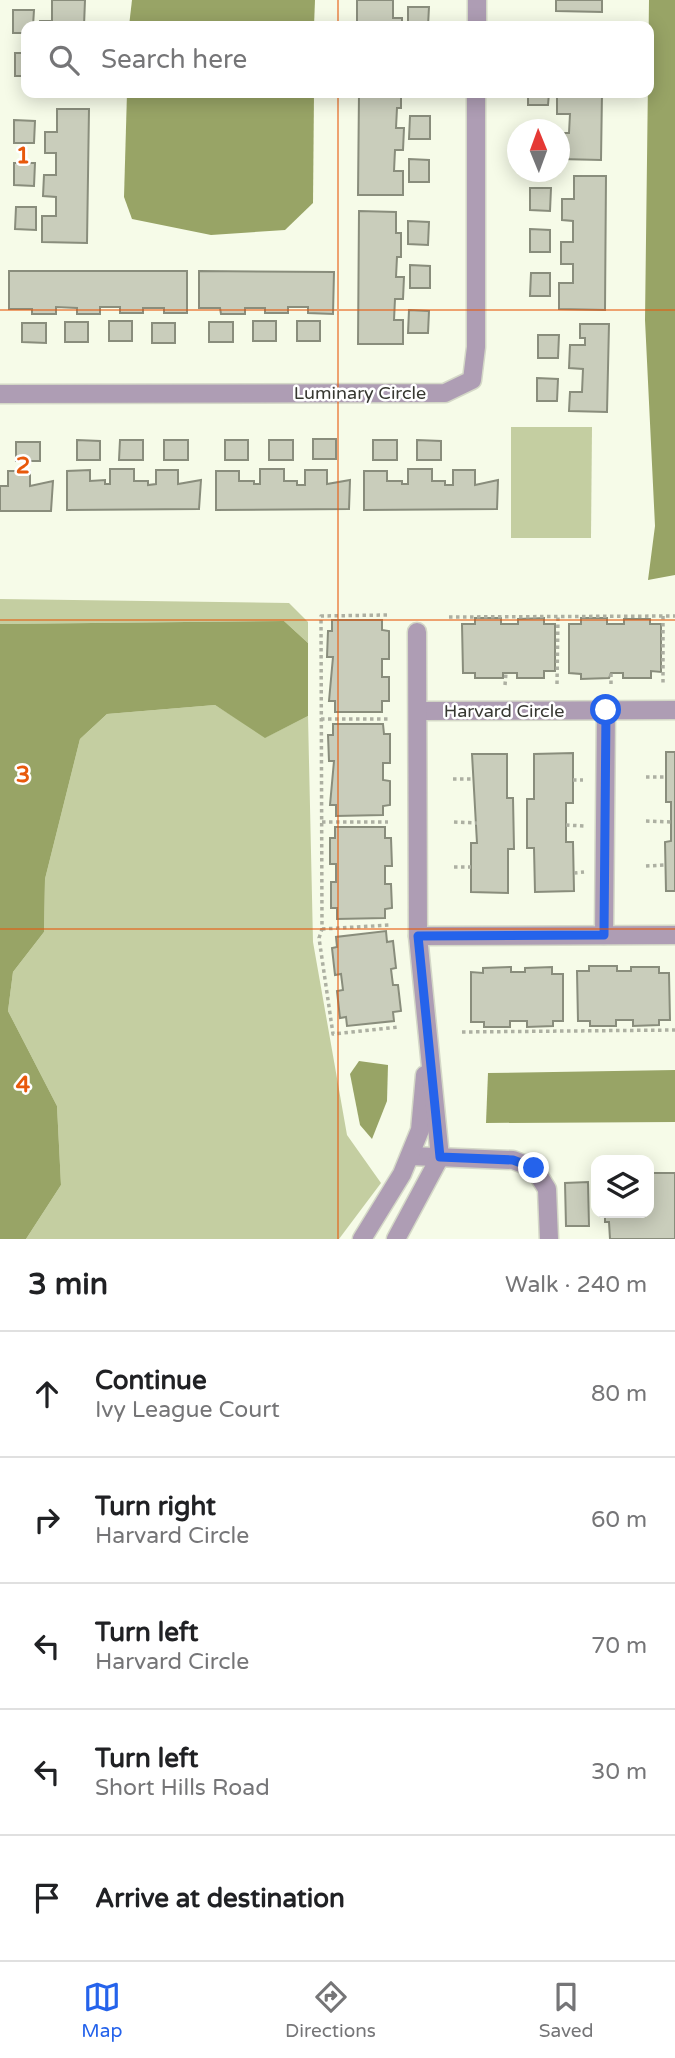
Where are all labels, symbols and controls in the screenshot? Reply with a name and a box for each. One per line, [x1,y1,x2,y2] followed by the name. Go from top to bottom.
[21,21,654,98] search box
[45,41,83,79] icon: search
[101,44,247,75] text: Search here
[507,119,570,182] north arrow
[16,142,30,170] text: 1
[294,382,426,404] street label: Luminary Circle
[16,452,30,480] text: 2
[590,694,621,725] route start
[444,700,564,722] street label: Harvard Circle
[16,761,30,789] text: 3
[16,1071,31,1099] text: 4
[518,1152,549,1183] route end
[591,1155,654,1218] map controls
[591,1155,654,1218] button: layers
[28,1266,108,1303] text: 3 min
[505,1271,647,1299] text: Walk · 240 m
[95,1365,207,1396] text: Continue
[28,1375,66,1413] icon: ahead
[591,1380,647,1408] text: 80 m
[95,1396,280,1424] text: Ivy League Court
[95,1491,216,1522] text: Turn right
[28,1501,66,1539] icon: right
[591,1506,647,1534] text: 60 m
[95,1522,249,1550] text: Harvard Circle
[95,1617,198,1648] text: Turn left
[28,1627,66,1665] icon: left
[591,1632,647,1660] text: 70 m
[95,1648,249,1676] text: Harvard Circle
[95,1743,198,1774] text: Turn left
[28,1753,66,1791] icon: left
[591,1758,647,1786] text: 30 m
[95,1774,270,1802] text: Short Hills Road
[28,1879,66,1917] icon: arrive
[95,1883,345,1914] text: Arrive at destination
[81,1978,122,2042] tab: Map
[285,1978,376,2042] tab: Directions
[539,1978,594,2042] tab: Saved

